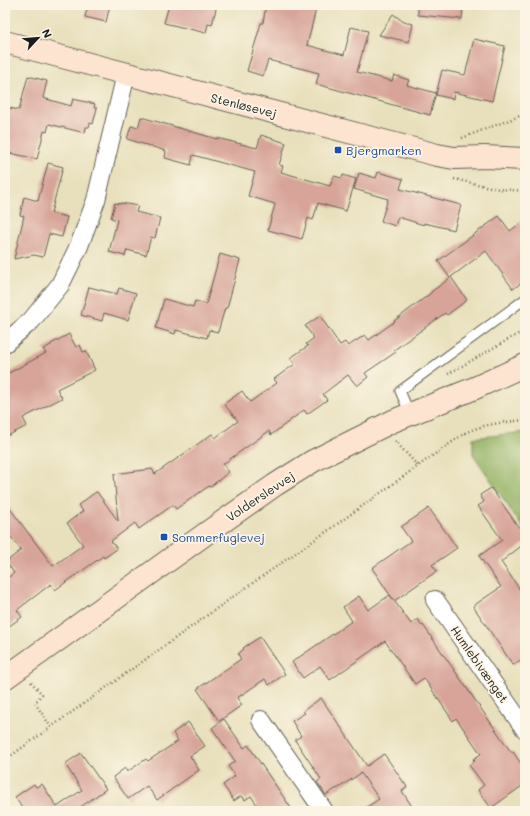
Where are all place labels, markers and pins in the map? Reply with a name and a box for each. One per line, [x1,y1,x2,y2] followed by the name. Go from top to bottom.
[346,142,421,158] place label: Bjergmarken
[333,145,343,155] marker: Bjergmarken
[172,529,265,545] place label: Sommerfuglevej
[159,532,169,542] marker: Sommerfuglevej

